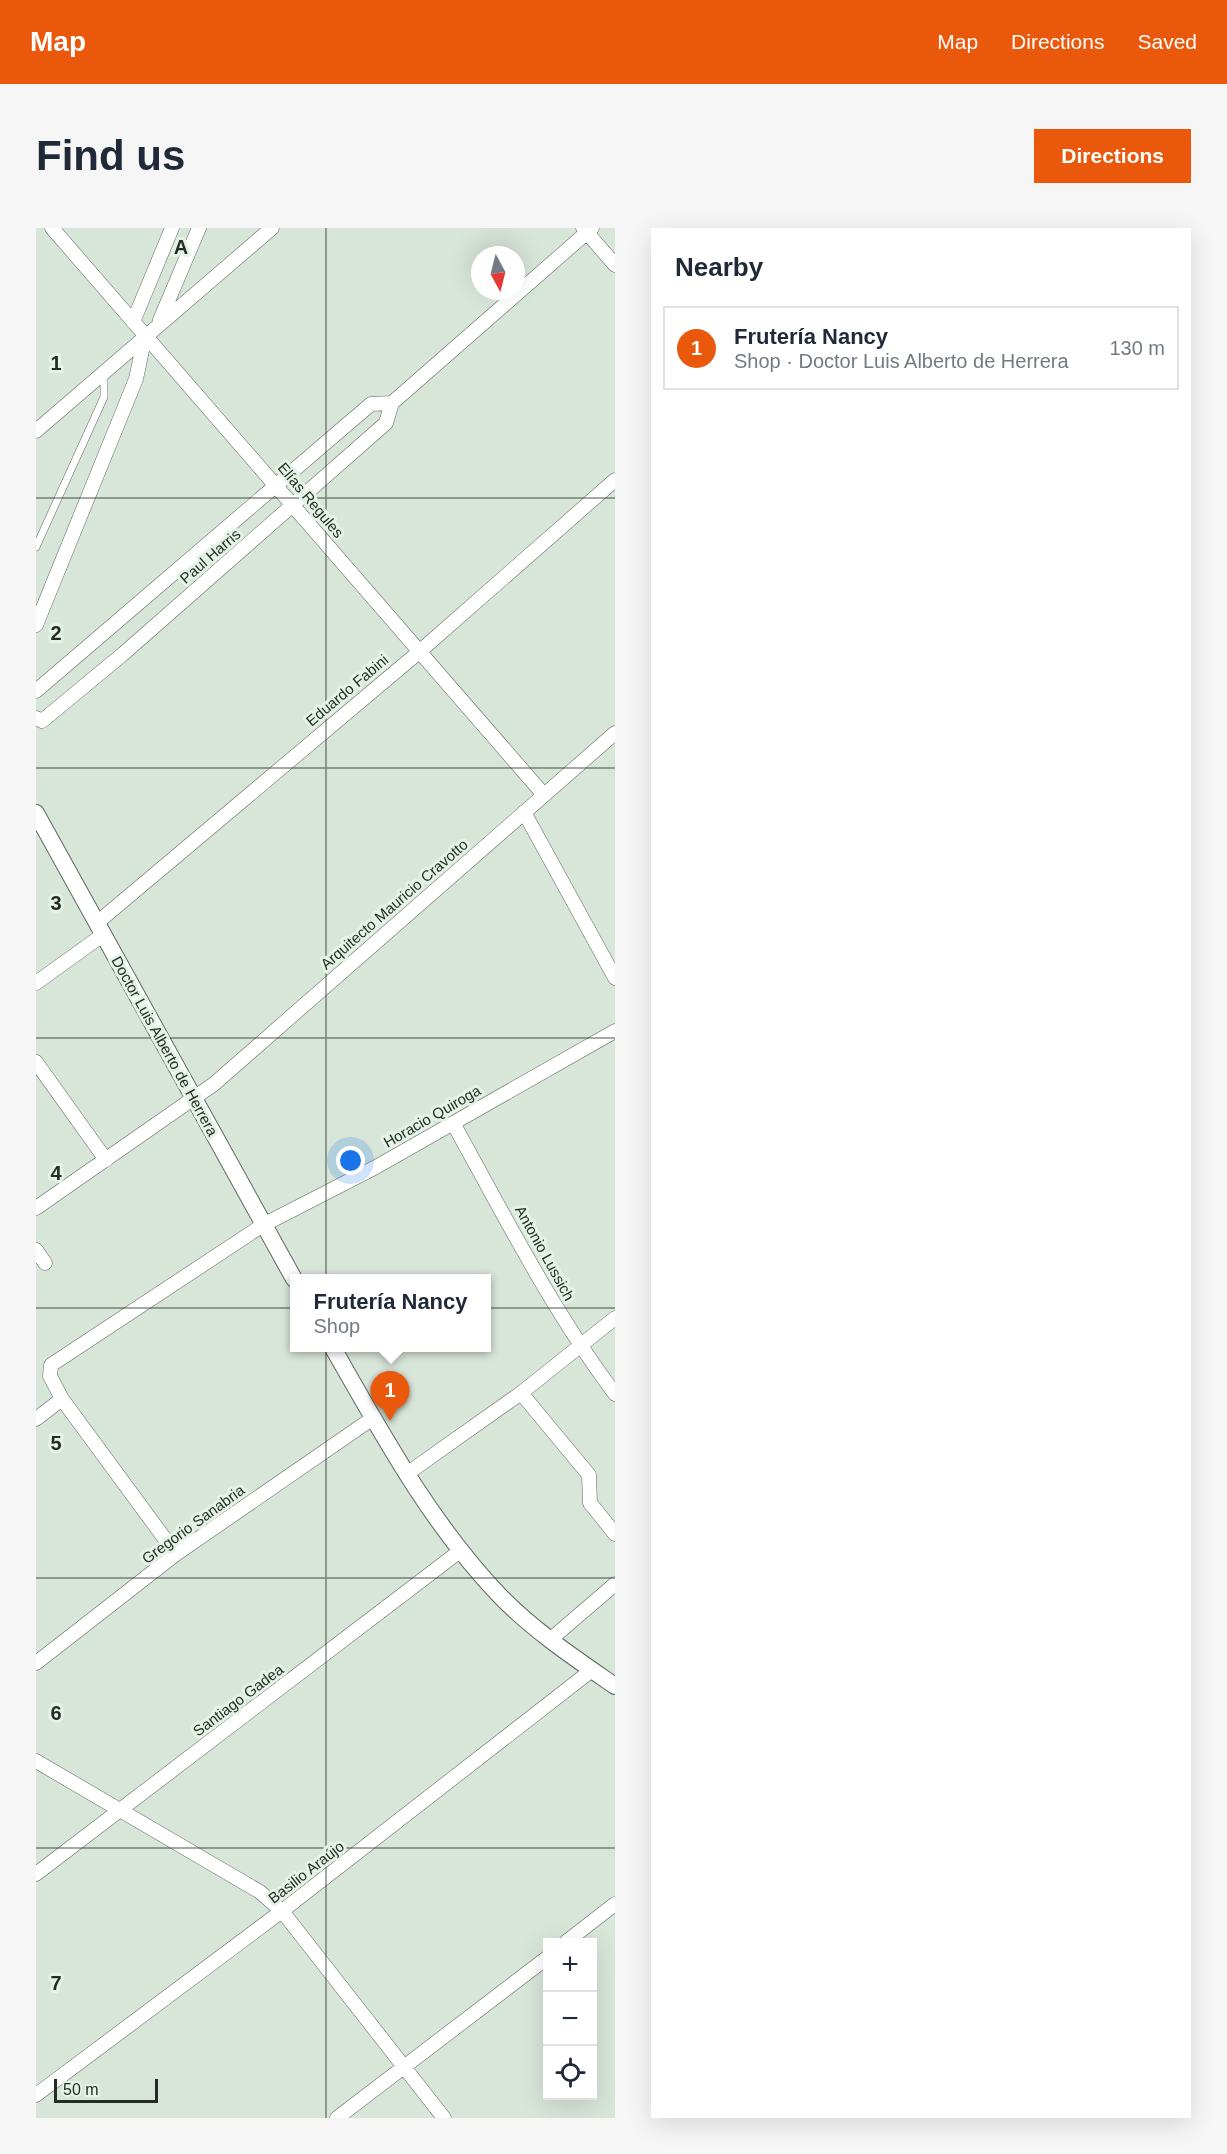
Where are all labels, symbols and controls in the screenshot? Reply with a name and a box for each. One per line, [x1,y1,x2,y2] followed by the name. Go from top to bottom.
[30,26,86,57] text: Map
[937,30,978,53] text: Map
[1011,30,1104,53] text: Directions
[1137,30,1197,53] text: Saved
[1034,129,1191,183] button: Directions
[36,132,185,179] text: Find us
[174,236,188,258] text: A
[471,246,525,300] north arrow
[675,252,763,282] text: Nearby
[734,324,888,349] text: Frutería Nancy
[691,337,702,359] text: 1
[1109,337,1165,359] text: 130 m
[734,350,1069,372] text: Shop · Doctor Luis Alberto de Herrera
[50,352,62,374] text: 1
[275,459,347,541] street label: Elías Regules
[176,525,244,587] street label: Paul Harris
[50,622,62,644] text: 2
[303,651,391,729] street label: Eduardo Fabini
[317,836,471,972] street label: Arquitecto Mauricio Cravotto
[50,892,62,914] text: 3
[108,953,222,1139] street label: Doctor Luis Alberto de Herrera
[380,1081,484,1151] street label: Horacio Quiroga
[336,1146,365,1175] your location
[50,1162,62,1184] text: 4
[512,1203,578,1303] street label: Antonio Lussich
[290,1274,491,1352] popup
[313,1289,468,1314] text: Frutería Nancy
[313,1315,360,1337] text: Shop
[370,1372,410,1421] pin: 1
[50,1432,62,1454] text: 5
[138,1481,248,1567] street label: Gregorio Sanabria
[190,1660,287,1739] street label: Santiago Gadea
[50,1702,62,1724] text: 6
[265,1837,347,1907] street label: Basilio Araújo
[543,1938,597,2100] map controls
[543,1938,597,1992] button: +
[50,1972,62,1994] text: 7
[543,1992,597,2046] button: −
[543,2046,597,2100] button: locate
[54,2076,158,2104] scale bar
[63,2081,99,2098] text: 50 m

